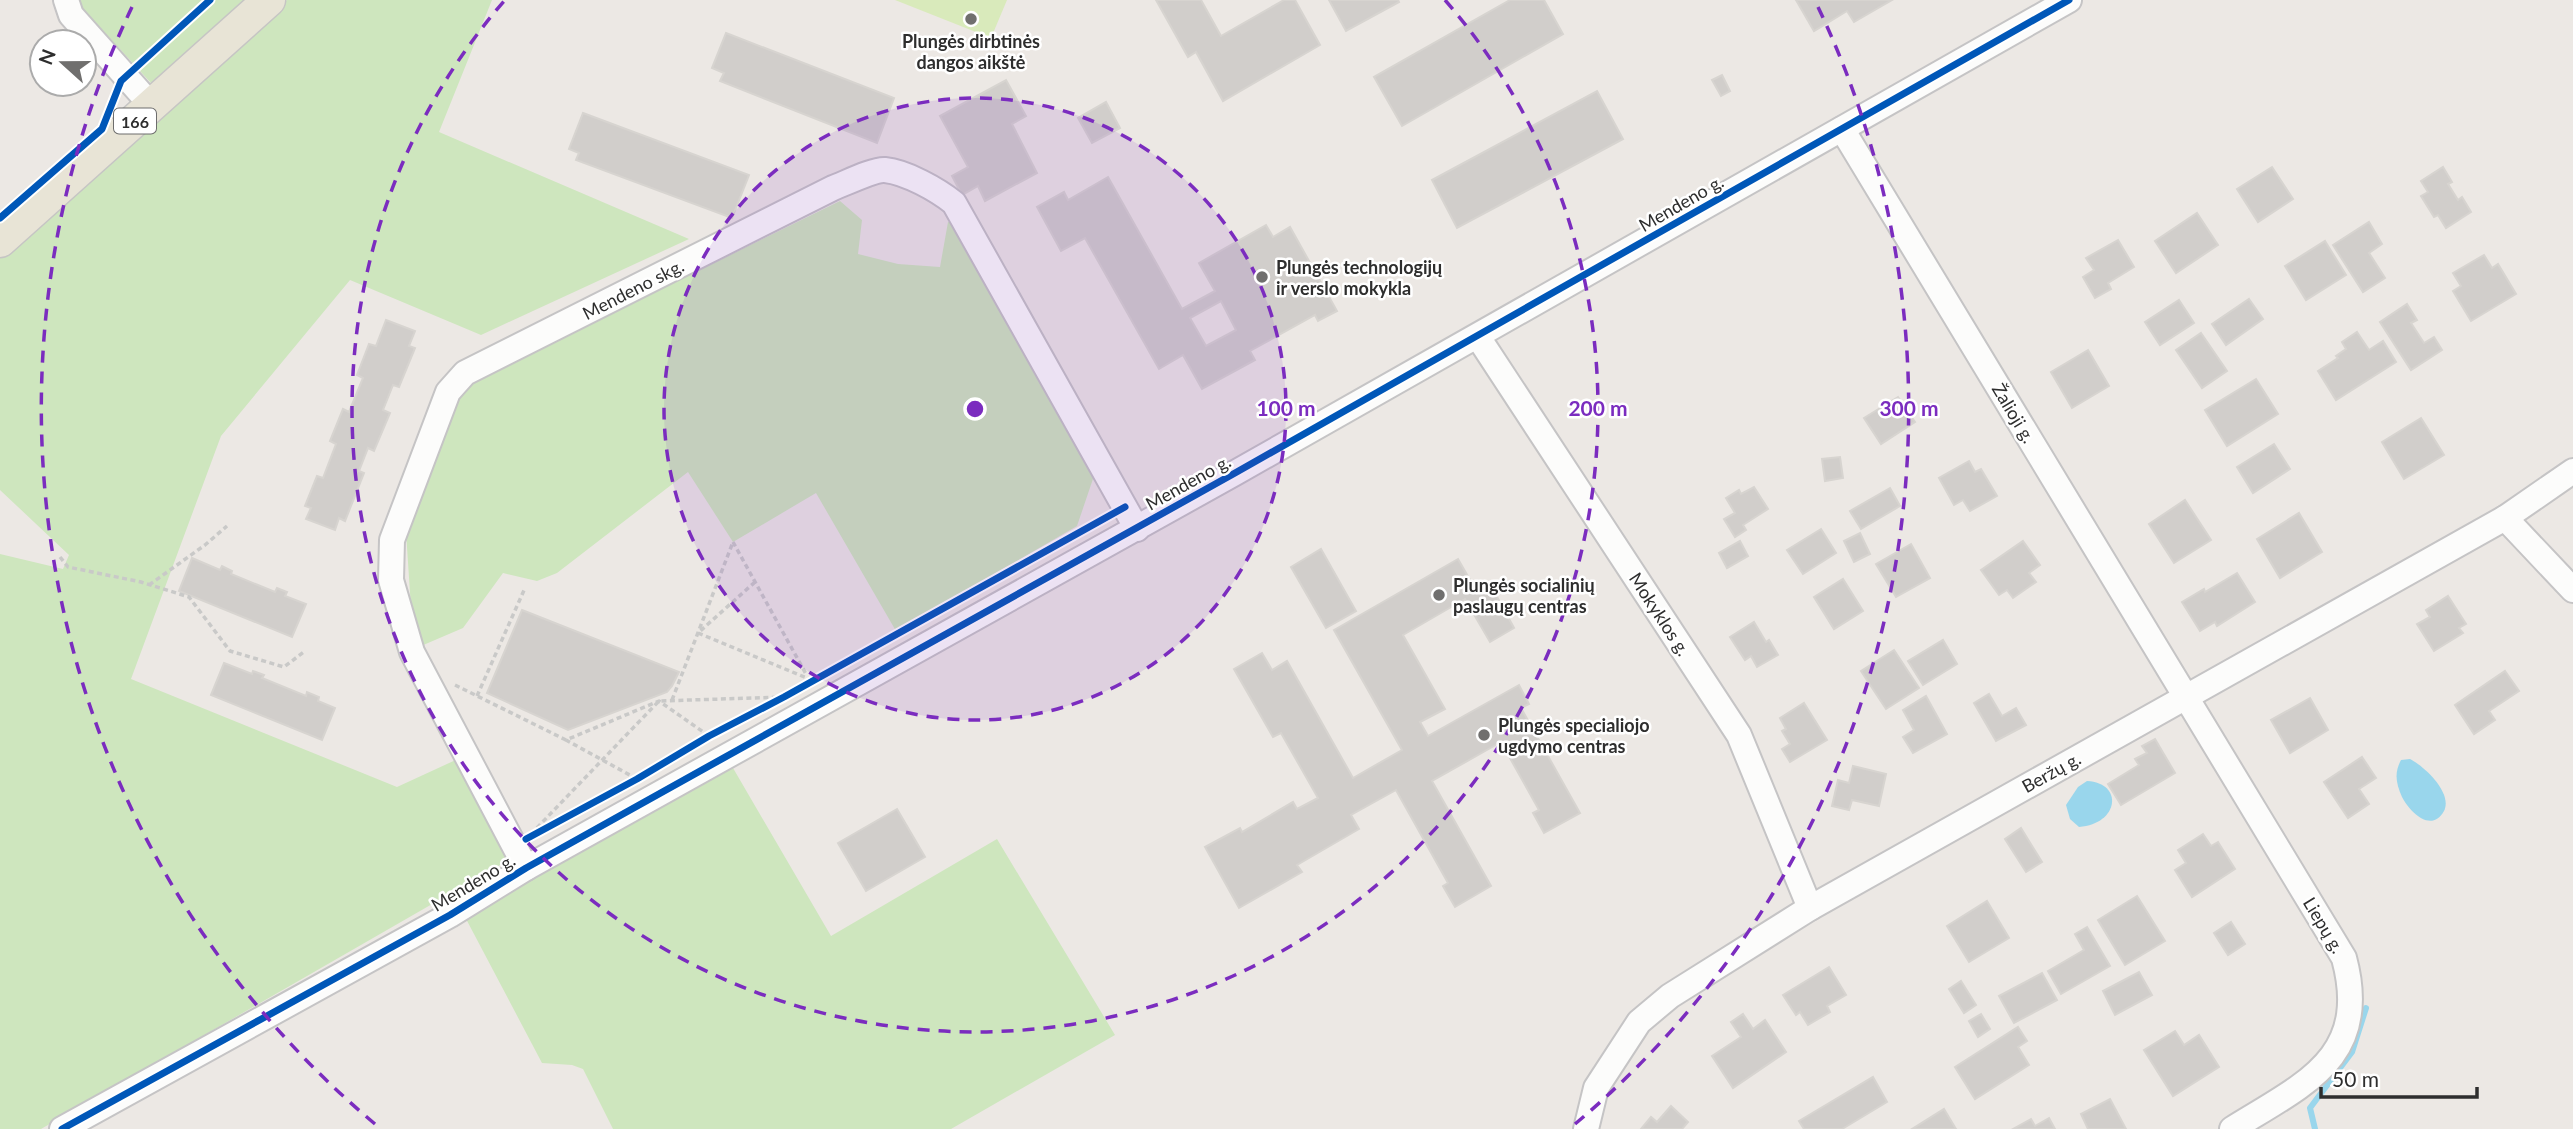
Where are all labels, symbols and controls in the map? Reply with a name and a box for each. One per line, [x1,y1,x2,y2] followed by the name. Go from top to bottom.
[963,11,979,27] marker: Plungės dirbtinės dangos aikštė
[28,28,98,98] north arrow
[902,30,1040,73] place label: Plungės dirbtinės dangos aikštė
[33,46,60,68] text: N
[114,108,156,134] road number: 166
[1635,170,1727,236] street label: Mendeno g.
[579,254,687,324] street label: Mendeno skg.
[1276,256,1442,299] place label: Plungės technologijų ir verslo mokykla
[1254,269,1270,285] marker: Plungės technologijų ir verslo mokykla
[1988,379,2040,447] street label: Žalioji g.
[1256,395,1316,420] text: 100 m
[1568,395,1628,420] text: 200 m
[1879,395,1939,420] text: 300 m
[963,397,987,421] centre of rings
[1142,450,1234,514] street label: Mendeno g.
[1625,568,1695,660] street label: Mokyklos g.
[1453,574,1595,617] place label: Plungės socialinių paslaugų centras
[1431,587,1447,603] marker: Plungės socialinių paslaugų centras
[1498,714,1650,757] place label: Plungės specialiojo ugdymo centras
[1476,727,1492,743] marker: Plungės specialiojo ugdymo centras
[2018,747,2084,797] street label: Beržų g.
[427,848,519,916] street label: Mendeno g.
[2299,893,2349,957] street label: Liepų g.
[2321,1056,2477,1100] scale bar
[2332,1066,2379,1091] text: 50 m

